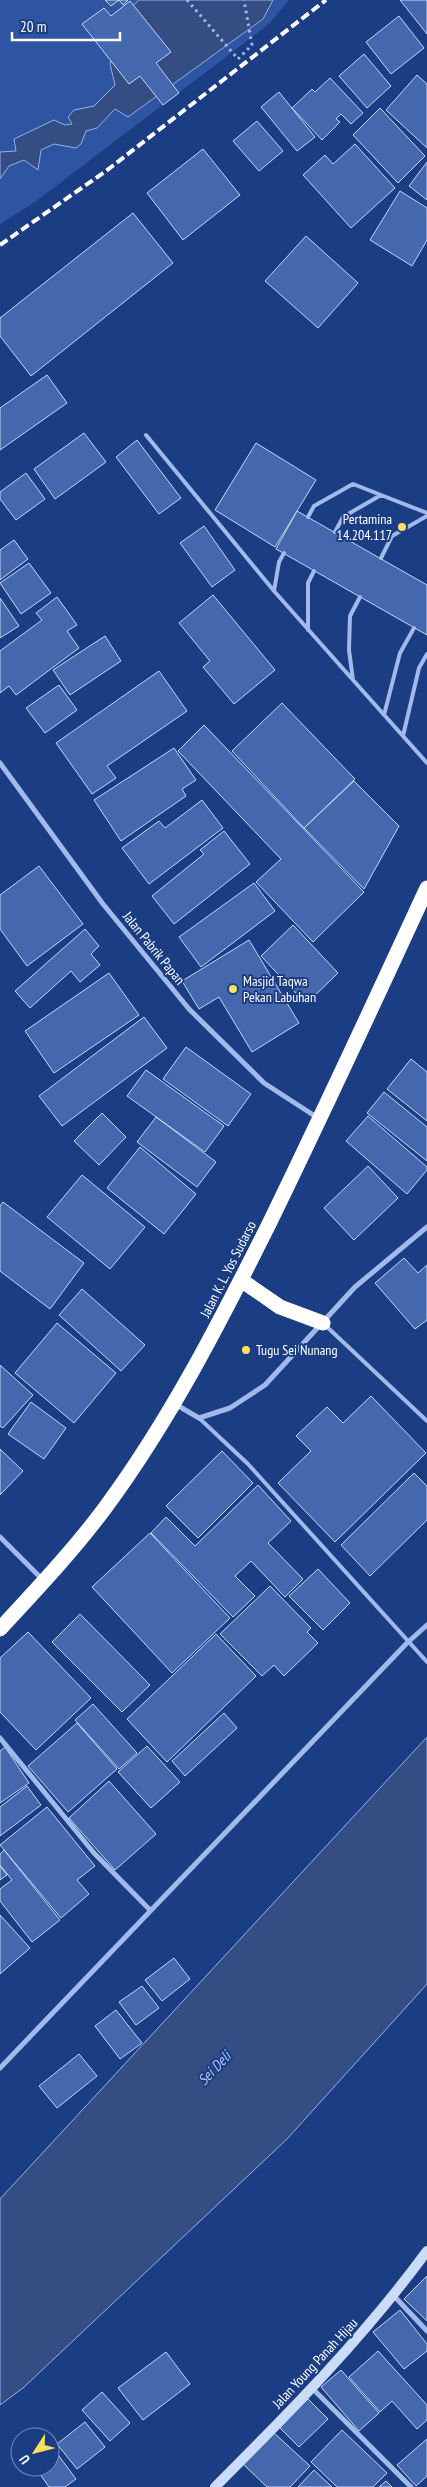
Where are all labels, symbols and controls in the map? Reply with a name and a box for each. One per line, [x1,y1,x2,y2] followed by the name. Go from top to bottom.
[12,10,120,42] scale bar
[20,17,46,36] text: 20 m
[337,510,392,544] place label: Pertamina 14.204.117
[396,521,408,533] marker: Pertamina 14.204.117
[118,907,189,988] street label: Jalan Pabrik Papan
[243,972,316,1006] place label: Masjid Taqwa Pekan Labuhan
[227,983,239,995] marker: Masjid Taqwa Pekan Labuhan
[195,1218,260,1321] street label: Jalan K. L. Yos Sudarso
[256,1341,338,1359] place label: Tugu Sei Nunang
[240,1344,252,1356] marker: Tugu Sei Nunang
[193,2046,236,2089] water label: Sei Deli
[268,2314,361,2413] street label: Jalan Young Panah Hijau
[10,2427,60,2477] north arrow
[15,2451,34,2468] text: U

